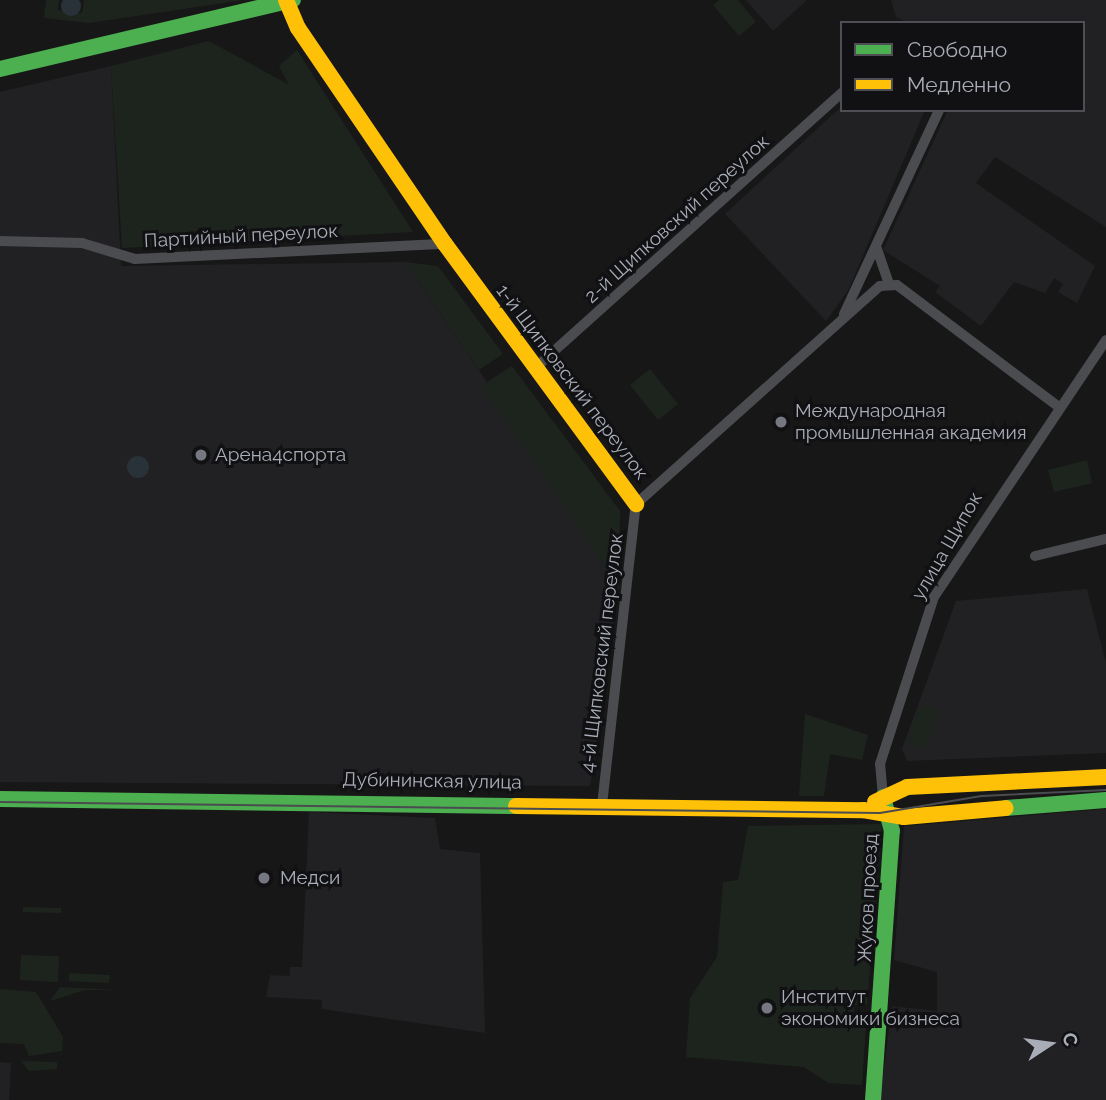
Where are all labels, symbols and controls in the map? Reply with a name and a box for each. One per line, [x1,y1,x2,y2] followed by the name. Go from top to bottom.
[840,21,1085,112] legend
[907,37,1007,62] text: Свободно
[907,72,1011,97] text: Медленно
[580,130,774,308] street label: 2-й Щипковский переулок
[143,220,339,252] street label: Партийный переулок
[491,280,653,484] street label: 1-й Щипковский переулок
[795,400,1027,444] place label: Международная промышленная академия
[773,414,789,430] marker: Международная промышленная академия
[215,444,346,466] place label: Арена4спорта
[193,447,209,463] marker: Арена4спорта
[907,488,987,604] street label: улица Щипок
[576,532,628,774] street label: 4-й Щипковский переулок
[342,768,522,794] street label: Дубининская улица
[853,833,883,963] street label: Жуков проезд
[280,867,340,889] place label: Медси
[254,868,274,888] marker: Медси
[781,986,960,1030] place label: Институт экономики бизнеса
[759,1000,775,1016] marker: Институт экономики бизнеса
[1015,1009,1085,1079] north arrow
[1058,1030,1083,1048] text: С

